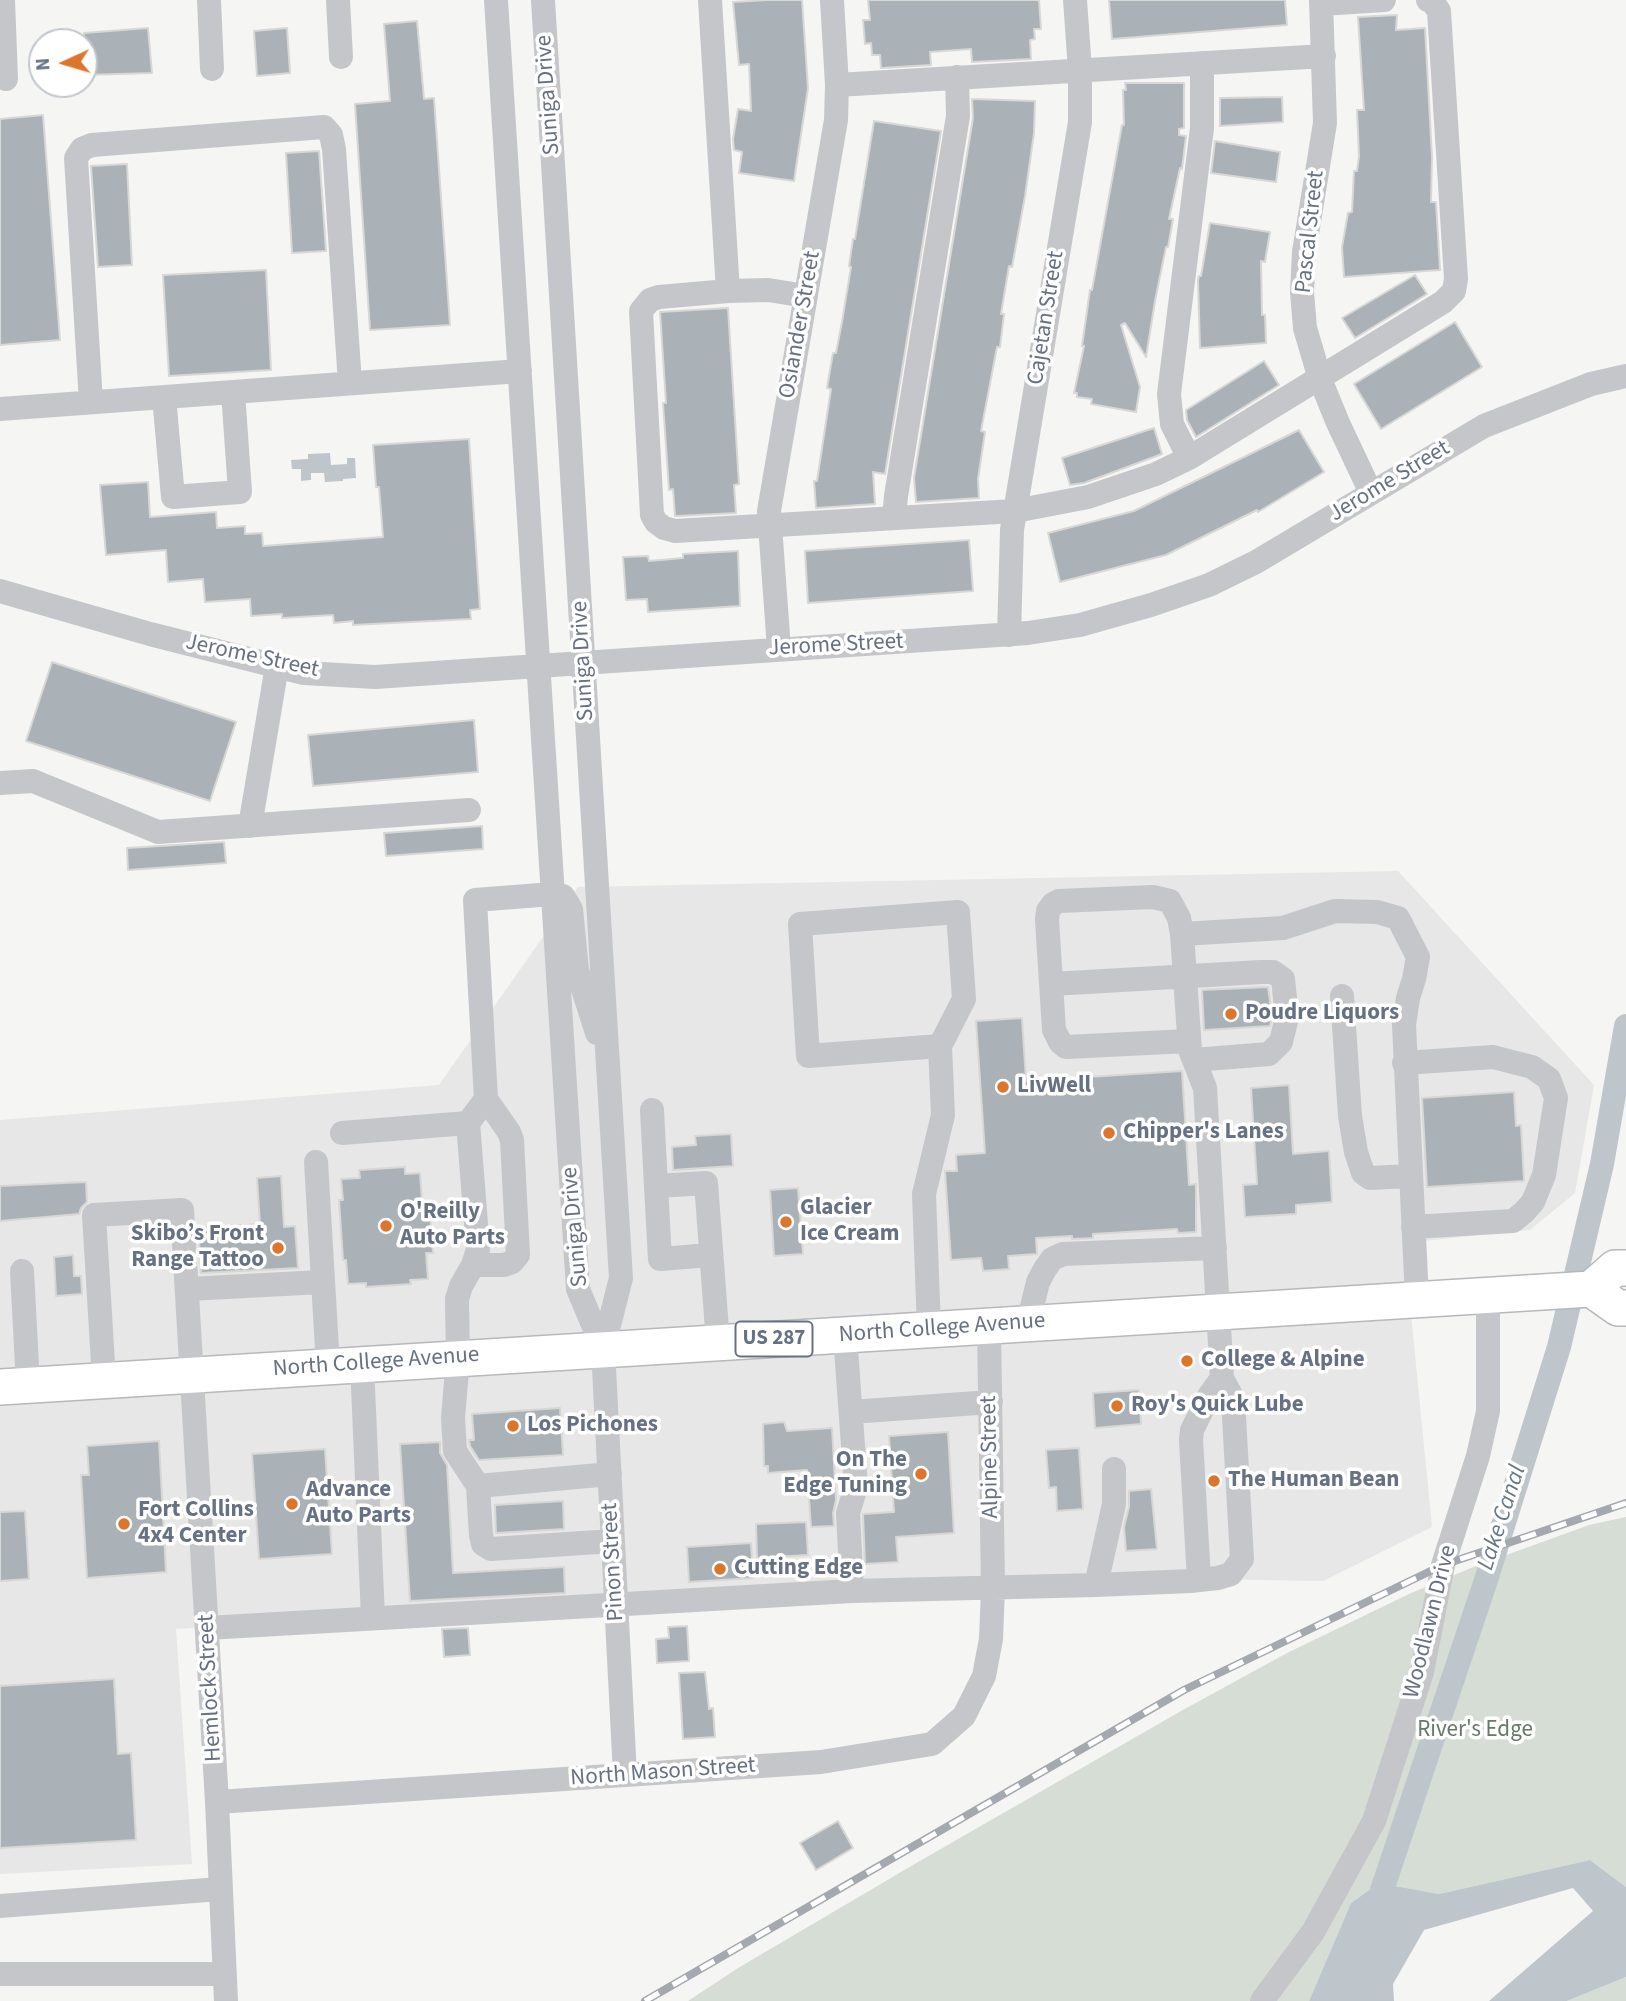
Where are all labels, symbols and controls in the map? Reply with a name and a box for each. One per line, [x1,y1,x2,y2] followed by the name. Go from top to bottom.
[28,28,98,98] north arrow
[531,34,567,156] street label: Suniga Drive
[30,57,57,72] text: N
[1291,169,1331,295] street label: Pascal Street
[774,249,828,401] street label: Osiander Street
[1023,249,1071,387] street label: Cajetan Street
[1325,435,1455,529] street label: Jerome Street
[567,600,601,722] street label: Suniga Drive
[183,629,321,685] street label: Jerome Street
[768,629,904,663] street label: Jerome Street
[1245,1000,1399,1028] place label: Poudre Liquors
[1223,1006,1239,1022] marker: Poudre Liquors
[1017,1073,1091,1101] place label: LivWell
[995,1079,1011,1095] marker: LivWell
[1123,1119,1284,1147] place label: Chipper's Lanes
[1101,1125,1117,1141] marker: Chipper's Lanes
[557,1166,595,1288] street label: Suniga Drive
[800,1195,899,1249] place label: Glacier Ice Cream
[400,1199,505,1253] place label: O'Reilly Auto Parts
[778,1214,794,1230] marker: Glacier Ice Cream
[378,1218,394,1234] marker: O'Reilly Auto Parts
[131,1221,264,1275] place label: Skibo’s Front Range Tattoo
[270,1240,286,1256] marker: Skibo’s Front Range Tattoo
[838,1308,1046,1350] street label: North College Avenue
[736,1322,812,1356] road number: US 287
[272,1342,480,1384] street label: North College Avenue
[1201,1347,1365,1375] place label: College & Alpine
[1179,1353,1195,1369] marker: College & Alpine
[1131,1392,1304,1420] place label: Roy's Quick Lube
[976,1395,1006,1519] street label: Alpine Street
[1109,1398,1125,1414] marker: Roy's Quick Lube
[527,1412,658,1440] place label: Los Pichones
[505,1418,521,1434] marker: Los Pichones
[783,1447,907,1501] place label: On The Edge Tuning
[1473,1462,1533,1574] water label: Lake Canal
[913,1466,929,1482] marker: On The Edge Tuning
[1228,1467,1399,1495] place label: The Human Bean
[1206,1473,1222,1489] marker: The Human Bean
[306,1477,411,1531] place label: Advance Auto Parts
[284,1496,300,1512] marker: Advance Auto Parts
[138,1497,254,1551] place label: Fort Collins 4x4 Center
[597,1502,631,1622] street label: Pinon Street
[116,1516,132,1532] marker: Fort Collins 4x4 Center
[1399,1543,1463,1701] street label: Woodlawn Drive
[734,1555,863,1583] place label: Cutting Edge
[712,1561,728,1577] marker: Cutting Edge
[193,1613,229,1763] street label: Hemlock Street
[1417,1717,1533,1745] park label: River's Edge
[570,1753,756,1793] street label: North Mason Street

